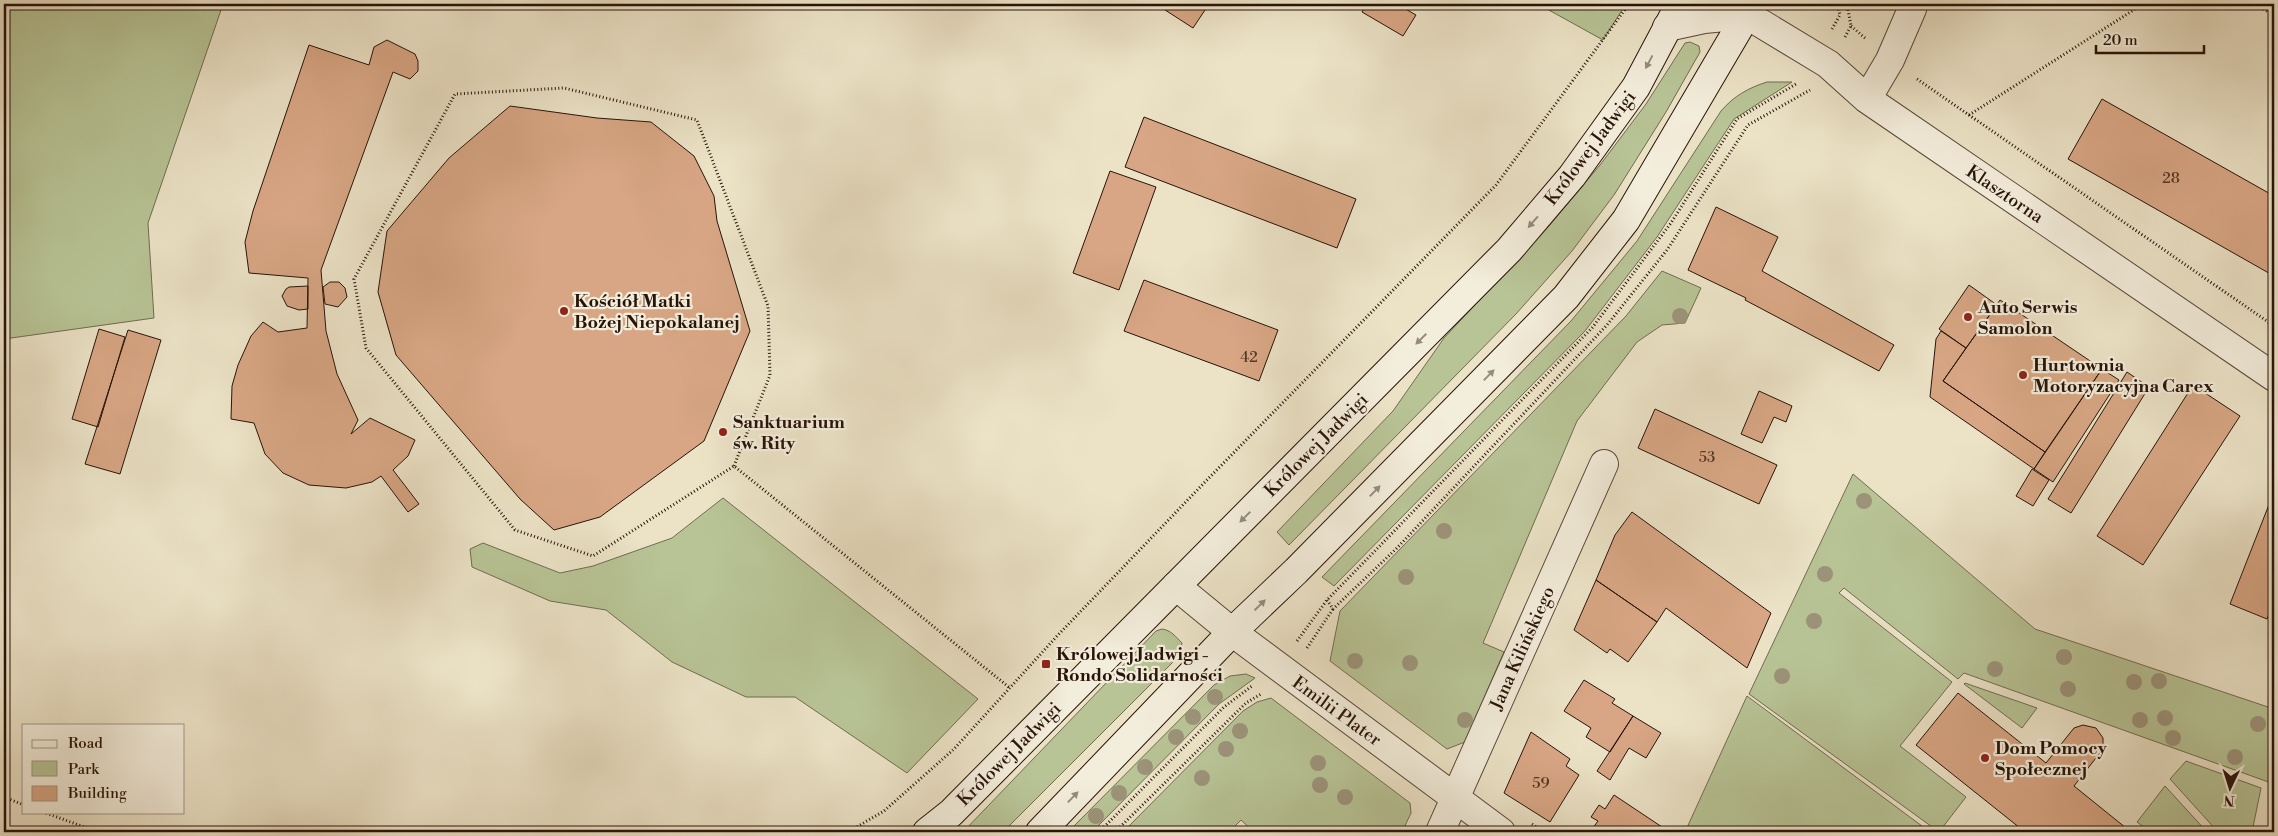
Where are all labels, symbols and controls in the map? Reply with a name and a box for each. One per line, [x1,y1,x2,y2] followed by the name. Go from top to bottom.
[2096,22,2203,54] scale bar
[2103,31,2138,50] text: 20 m
[1645,55,1653,69] one-way arrow
[1540,86,1641,210] street label: Królowej Jadwigi
[1962,160,2048,229] street label: Klasztorna
[2162,169,2180,188] house number: 28
[1528,215,1539,228] one-way arrow
[574,290,740,334] place label: Kościół Matki Bożej Niepokalanej
[1977,296,2078,340] place label: Auto Serwis Samolon
[558,305,570,317] marker: Kościół Matki Bożej Niepokalanej
[1962,311,1974,323] marker: Auto Serwis Samolon
[1415,333,1427,345] one-way arrow
[1240,348,1258,367] house number: 42
[2033,354,2214,398] place label: Hurtownia Motoryzacyjna Carex
[1483,369,1495,381] one-way arrow
[2017,369,2029,381] marker: Hurtownia Motoryzacyjna Carex
[1260,388,1373,502] street label: Królowej Jadwigi
[733,411,845,455] place label: Sanktuarium św. Rity
[717,426,729,438] marker: Sanktuarium św. Rity
[1699,448,1715,467] house number: 53
[1369,485,1381,497] one-way arrow
[1239,510,1251,522] one-way arrow
[1484,583,1560,715] street label: Jana Kilińskiego
[1254,599,1266,611] one-way arrow
[1056,643,1223,687] place label: Królowej Jadwigi - Rondo Solidarności
[1040,658,1052,670] marker: Królowej Jadwigi - Rondo Solidarności
[1288,671,1386,752] street label: Emilii Plater
[953,697,1066,811] street label: Królowej Jadwigi
[22,724,185,814] legend
[68,734,103,753] text: Road
[1995,737,2108,781] place label: Dom Pomocy Społecznej
[1979,752,1991,764] marker: Dom Pomocy Społecznej
[68,760,100,779] text: Park
[2206,764,2256,814] north arrow
[1532,774,1550,793] house number: 59
[67,784,127,803] text: Building
[1067,791,1079,803] one-way arrow
[2223,791,2235,809] text: N

